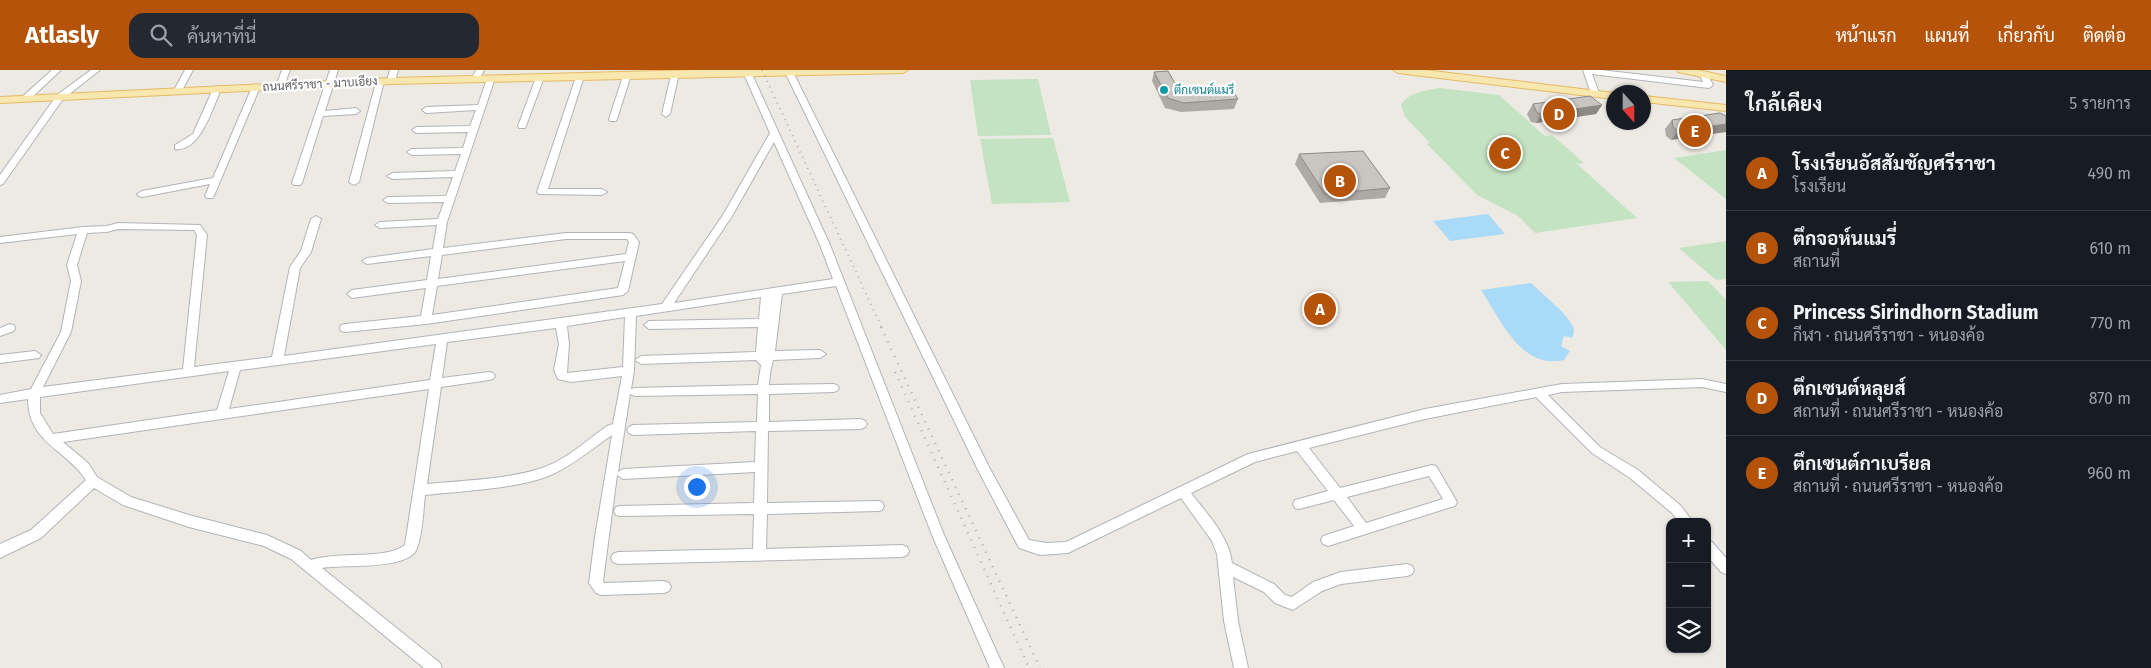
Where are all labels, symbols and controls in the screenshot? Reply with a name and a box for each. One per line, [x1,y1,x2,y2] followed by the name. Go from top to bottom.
[129,13,479,58] search box
[25,21,99,49] text: Atlasly
[147,21,175,49] icon: search
[187,25,256,48] text: ค้นหาที่นี่
[1835,25,1897,47] text: หน้าแรก
[1925,25,1969,47] text: แผนที่
[1997,25,2055,47] text: เกี่ยวกับ
[2083,25,2126,47] text: ติดต่อ
[262,73,378,94] street label: ถนนศรีราชา - มาบเอียง
[1174,82,1235,97] place label: ตึกเซนต์แมรี
[1158,84,1170,96] marker: ตึกเซนต์แมรี
[1606,85,1651,130] north arrow
[1746,91,1822,117] text: ใกล้เคียง
[2069,94,2131,113] text: 5 รายการ
[1543,95,1575,133] pin: D
[1679,112,1711,150] pin: E
[1489,134,1521,172] pin: C
[1793,152,1996,175] text: โรงเรียนอัสสัมชัญศรีราชา
[1324,162,1356,200] pin: B
[1757,164,1767,183] text: A
[2088,164,2131,183] text: 490 m
[1793,177,1846,196] text: โรงเรียน
[1793,227,1896,250] text: ตึกจอห์นแมรี่
[1757,239,1767,258] text: B
[2089,239,2131,258] text: 610 m
[1793,252,1840,271] text: สถานที่
[1304,290,1336,328] pin: A
[1793,301,2039,324] text: Princess Sirindhorn Stadium
[1757,314,1767,333] text: C
[2090,314,2131,333] text: 770 m
[1793,326,1985,345] text: กีฬา · ถนนศรีราชา - หนองค้อ
[1793,377,1906,400] text: ตึกเซนต์หลุยส์
[1757,389,1767,408] text: D
[2089,389,2131,408] text: 870 m
[1793,402,2003,421] text: สถานที่ · ถนนศรีราชา - หนองค้อ
[1793,452,1931,475] text: ตึกเซนต์กาเบรียล
[1758,464,1766,483] text: E
[2087,464,2131,483] text: 960 m
[684,474,710,500] your location
[1793,477,2003,496] text: สถานที่ · ถนนศรีราชา - หนองค้อ
[1666,518,1711,653] map controls
[1666,518,1711,563] button: +
[1666,563,1711,608] button: −
[1666,608,1711,653] button: layers

